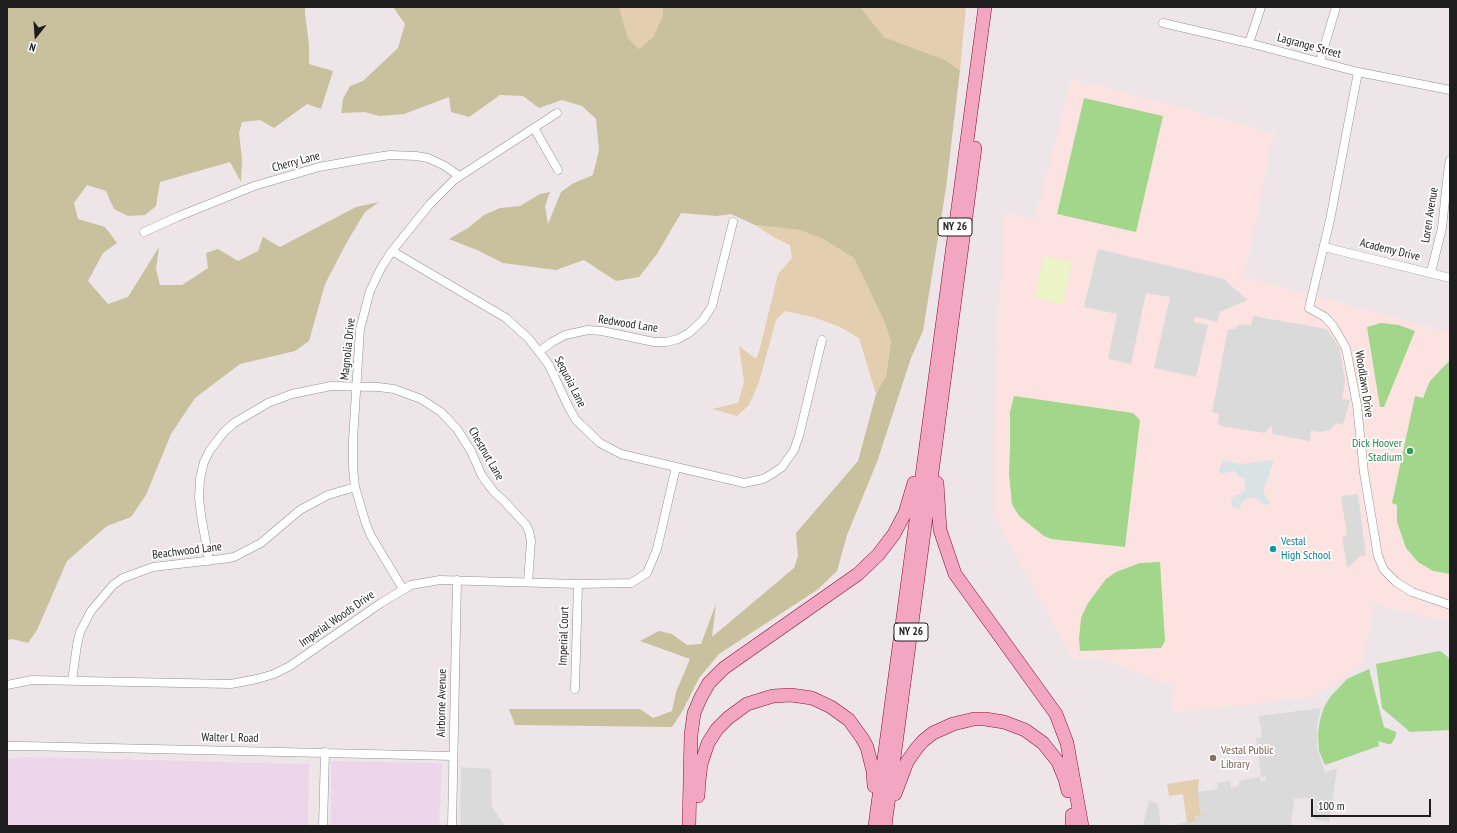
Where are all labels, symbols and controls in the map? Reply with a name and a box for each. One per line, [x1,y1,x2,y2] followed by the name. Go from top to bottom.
[16,16,56,56] north arrow
[1275,31,1343,61] street label: Lagrange Street
[28,40,37,55] text: N
[270,149,322,175] street label: Cherry Lane
[1419,186,1441,244] street label: Loren Avenue
[938,218,972,236] road number: NY 26
[1358,236,1422,264] street label: Academy Drive
[597,312,659,336] street label: Redwood Lane
[338,317,358,381] street label: Magnolia Drive
[1352,350,1376,418] street label: Woodlawn Drive
[551,354,589,410] street label: Sequoia Lane
[465,425,507,483] street label: Chestnut Lane
[1352,437,1402,465] place label: Dick Hoover Stadium
[1405,446,1415,456] marker: Dick Hoover Stadium
[1281,535,1331,563] place label: Vestal High School
[151,540,223,562] street label: Beachwood Lane
[1268,544,1278,554] marker: Vestal High School
[297,588,377,650] street label: Imperial Woods Drive
[556,606,572,666] street label: Imperial Court
[894,623,928,641] road number: NY 26
[434,669,450,737] street label: Airborne Avenue
[201,730,259,746] street label: Walter L Road
[1221,744,1274,772] place label: Vestal Public Library
[1208,753,1218,763] marker: Vestal Public Library
[1313,791,1433,817] scale bar
[1318,798,1345,813] text: 100 m

